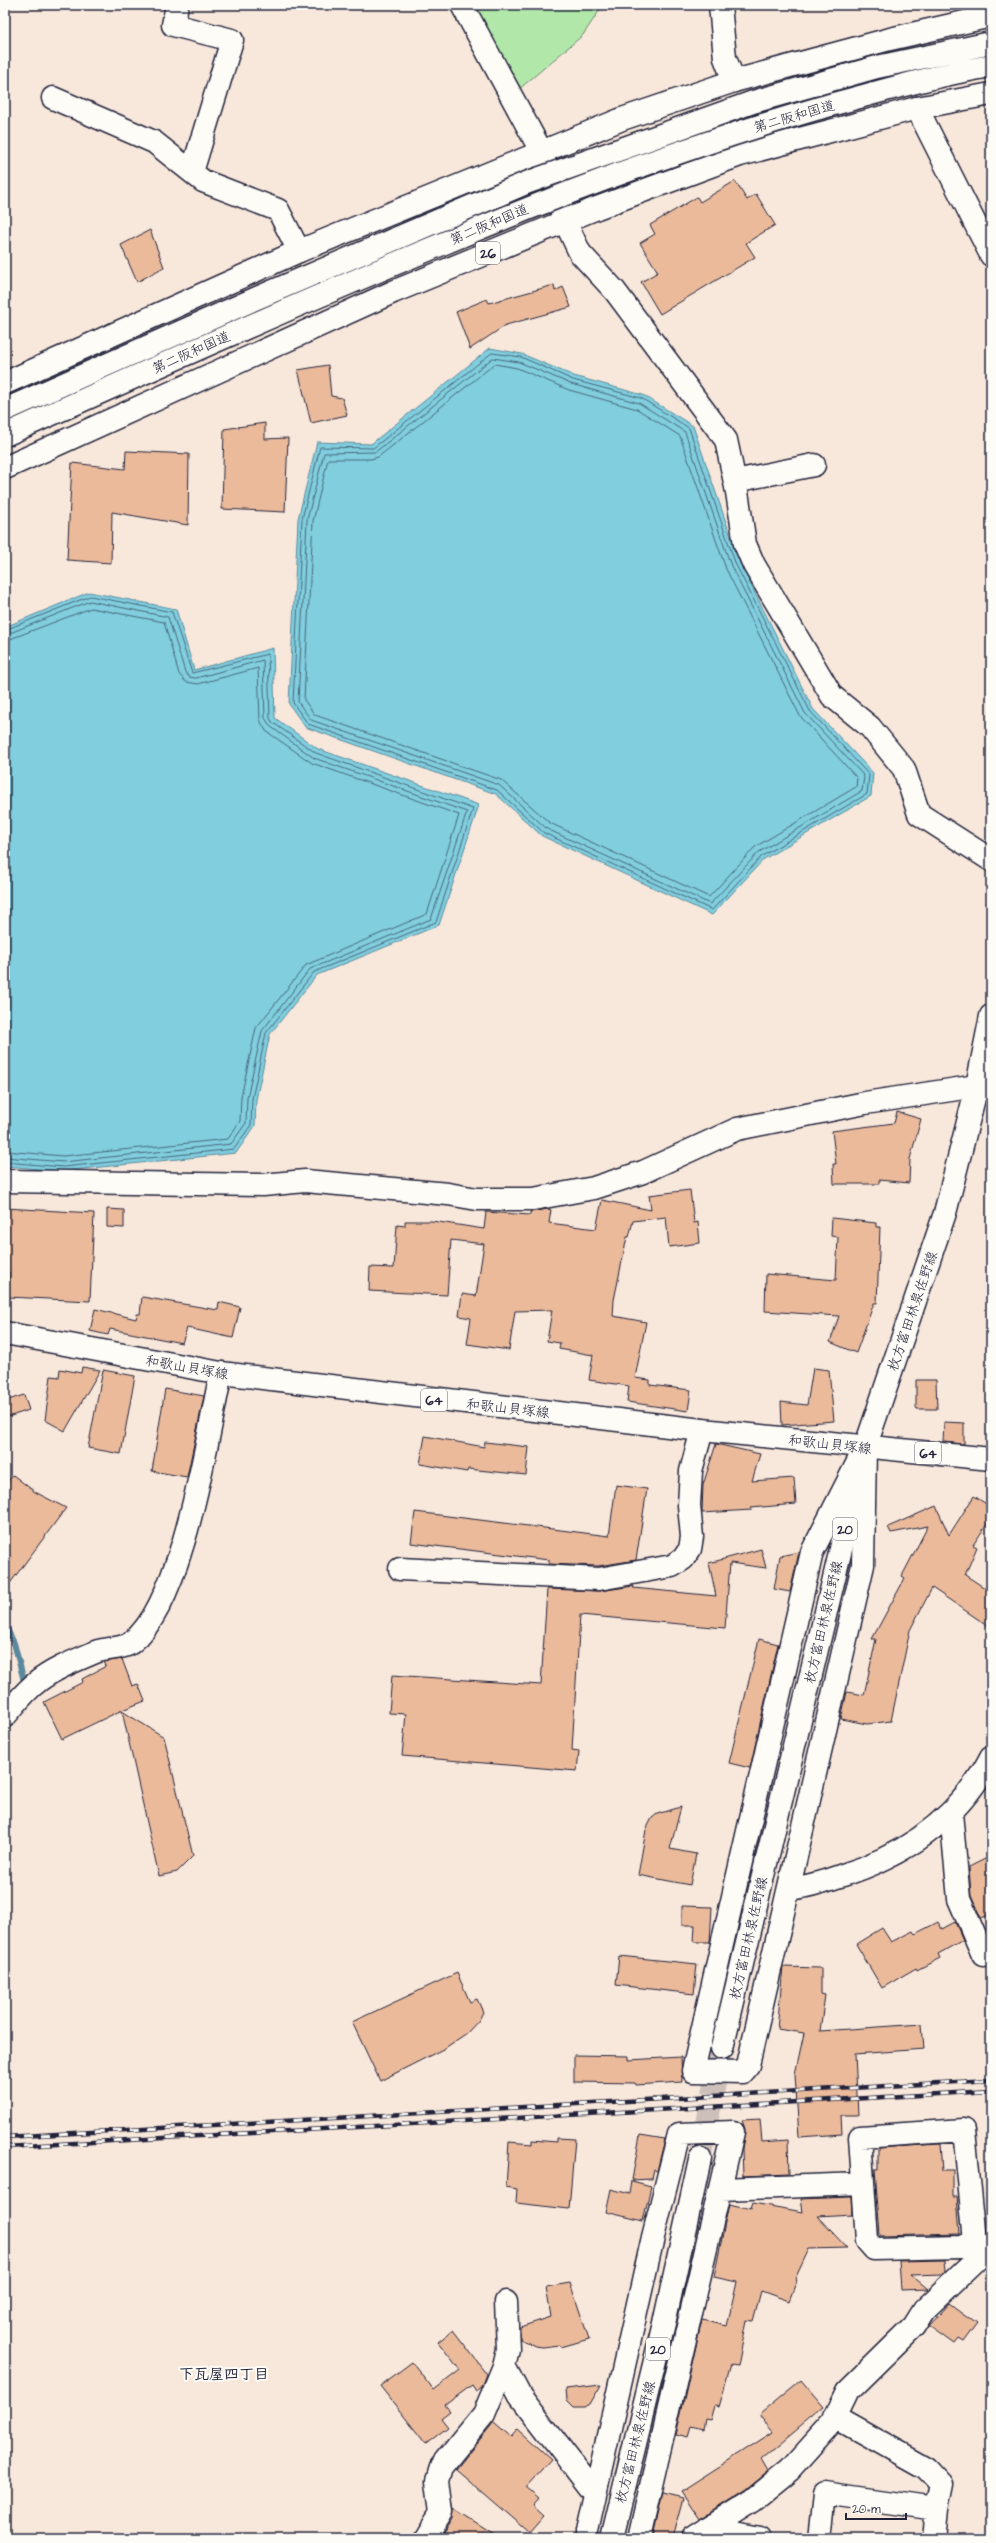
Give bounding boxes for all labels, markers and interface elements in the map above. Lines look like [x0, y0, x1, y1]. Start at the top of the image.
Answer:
street label: 第二阪和国道 [751, 96, 837, 138]
street label: 第二阪和国道 [447, 199, 532, 251]
road number: 26 [476, 242, 500, 264]
street label: 第二阪和国道 [149, 327, 234, 379]
street label: 枚方富田林泉佐野線 [883, 1249, 943, 1374]
street label: 和歌山貝塚線 [144, 1351, 230, 1385]
road number: 64 [421, 1389, 447, 1411]
street label: 和歌山貝塚線 [465, 1395, 551, 1423]
street label: 和歌山貝塚線 [787, 1431, 873, 1459]
road number: 64 [915, 1442, 941, 1464]
road number: 20 [833, 1518, 857, 1540]
street label: 枚方富田林泉佐野線 [800, 1559, 848, 1686]
street label: 枚方富田林泉佐野線 [725, 1875, 773, 2002]
road number: 20 [646, 2338, 670, 2360]
district label: 下瓦屋四丁目 [179, 2364, 269, 2385]
street label: 枚方富田林泉佐野線 [611, 2379, 661, 2506]
scale bar [846, 2495, 906, 2521]
text: 20 m [852, 2501, 881, 2518]

